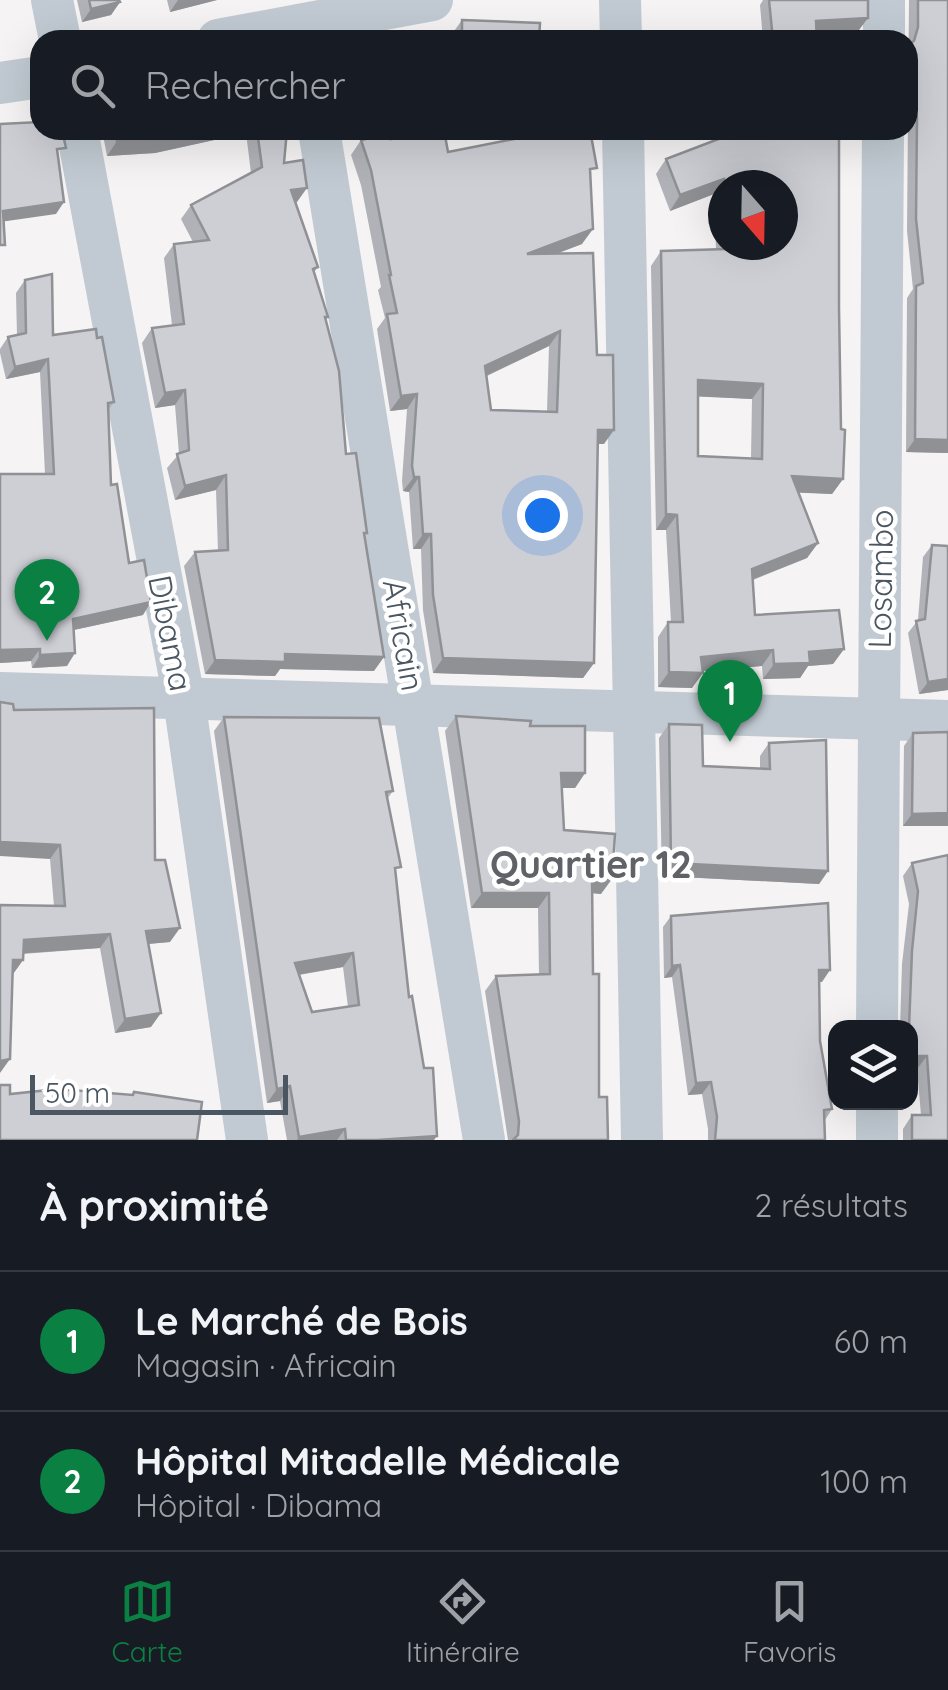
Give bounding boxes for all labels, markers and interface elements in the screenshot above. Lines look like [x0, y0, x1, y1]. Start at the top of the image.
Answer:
search box [30, 30, 918, 140]
icon: search [65, 58, 120, 113]
text: Rechercher [145, 61, 346, 109]
north arrow [708, 170, 798, 260]
your location [517, 490, 568, 541]
street label: Losambo [859, 509, 901, 649]
pin: 2 [15, 558, 80, 641]
street label: Dibama [140, 572, 202, 694]
street label: Africain [375, 576, 433, 694]
pin: 1 [698, 660, 762, 742]
district label: Quartier 12 [490, 840, 692, 888]
map controls [828, 1020, 918, 1110]
button: layers [828, 1020, 918, 1110]
scale bar [30, 1070, 288, 1114]
text: 50 m [45, 1075, 110, 1110]
text: À proximité [40, 1179, 269, 1232]
text: 2 résultats [755, 1185, 908, 1225]
text: Le Marché de Bois [135, 1297, 468, 1345]
text: 1 [66, 1321, 79, 1361]
text: 60 m [834, 1321, 908, 1361]
text: Magasin · Africain [135, 1345, 397, 1385]
text: Hôpital Mitadelle Médicale [135, 1437, 620, 1485]
text: 2 [63, 1461, 82, 1501]
text: 100 m [820, 1461, 908, 1501]
text: Hôpital · Dibama [135, 1485, 382, 1525]
tab: Carte [112, 1574, 183, 1669]
tab: Itinéraire [406, 1574, 520, 1669]
tab: Favoris [743, 1574, 836, 1669]

